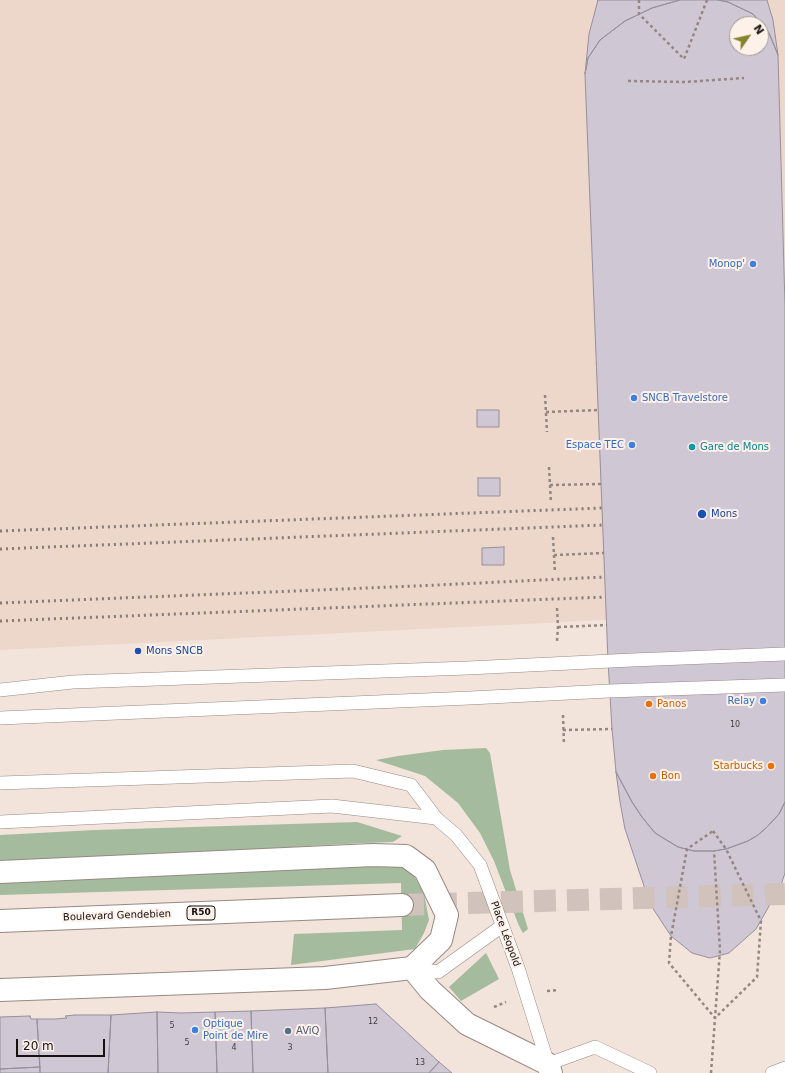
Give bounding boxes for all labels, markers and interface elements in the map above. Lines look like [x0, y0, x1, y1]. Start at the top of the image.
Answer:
north arrow [729, 16, 769, 56]
text: N [751, 22, 767, 37]
place label: Monop' [709, 258, 745, 270]
marker: Monop' [748, 259, 758, 269]
place label: SNCB Travelstore [642, 392, 728, 404]
marker: SNCB Travelstore [629, 393, 639, 403]
place label: Espace TEC [566, 439, 624, 451]
marker: Espace TEC [627, 440, 637, 450]
place label: Gare de Mons [700, 441, 769, 453]
marker: Gare de Mons [687, 442, 697, 452]
marker: Mons [696, 508, 708, 520]
place label: Mons [711, 508, 737, 520]
place label: Mons SNCB [146, 645, 203, 657]
marker: Mons SNCB [133, 646, 143, 656]
place label: Relay [728, 695, 755, 707]
marker: Relay [758, 696, 768, 706]
place label: Panos [657, 698, 686, 710]
marker: Panos [644, 699, 654, 709]
house number: 10 [730, 720, 740, 730]
place label: Starbucks [713, 760, 763, 772]
marker: Starbucks [766, 761, 776, 771]
place label: Bon [661, 770, 680, 782]
marker: Bon [648, 771, 658, 781]
street label: Place Léopold [488, 900, 522, 968]
road number: R50 [187, 906, 215, 920]
street label: Boulevard Gendebien [63, 908, 171, 924]
house number: 12 [368, 1017, 378, 1027]
place label: Optique Point de Mire [203, 1018, 268, 1042]
house number: 5 [169, 1021, 175, 1031]
marker: Optique Point de Mire [190, 1025, 200, 1035]
place label: AViQ [296, 1025, 319, 1037]
marker: AViQ [283, 1026, 293, 1036]
scale bar [18, 1031, 107, 1057]
house number: 5 [184, 1038, 190, 1048]
text: 20 m [23, 1039, 54, 1053]
house number: 4 [231, 1043, 237, 1053]
house number: 3 [287, 1043, 293, 1053]
house number: 13 [415, 1058, 425, 1068]

